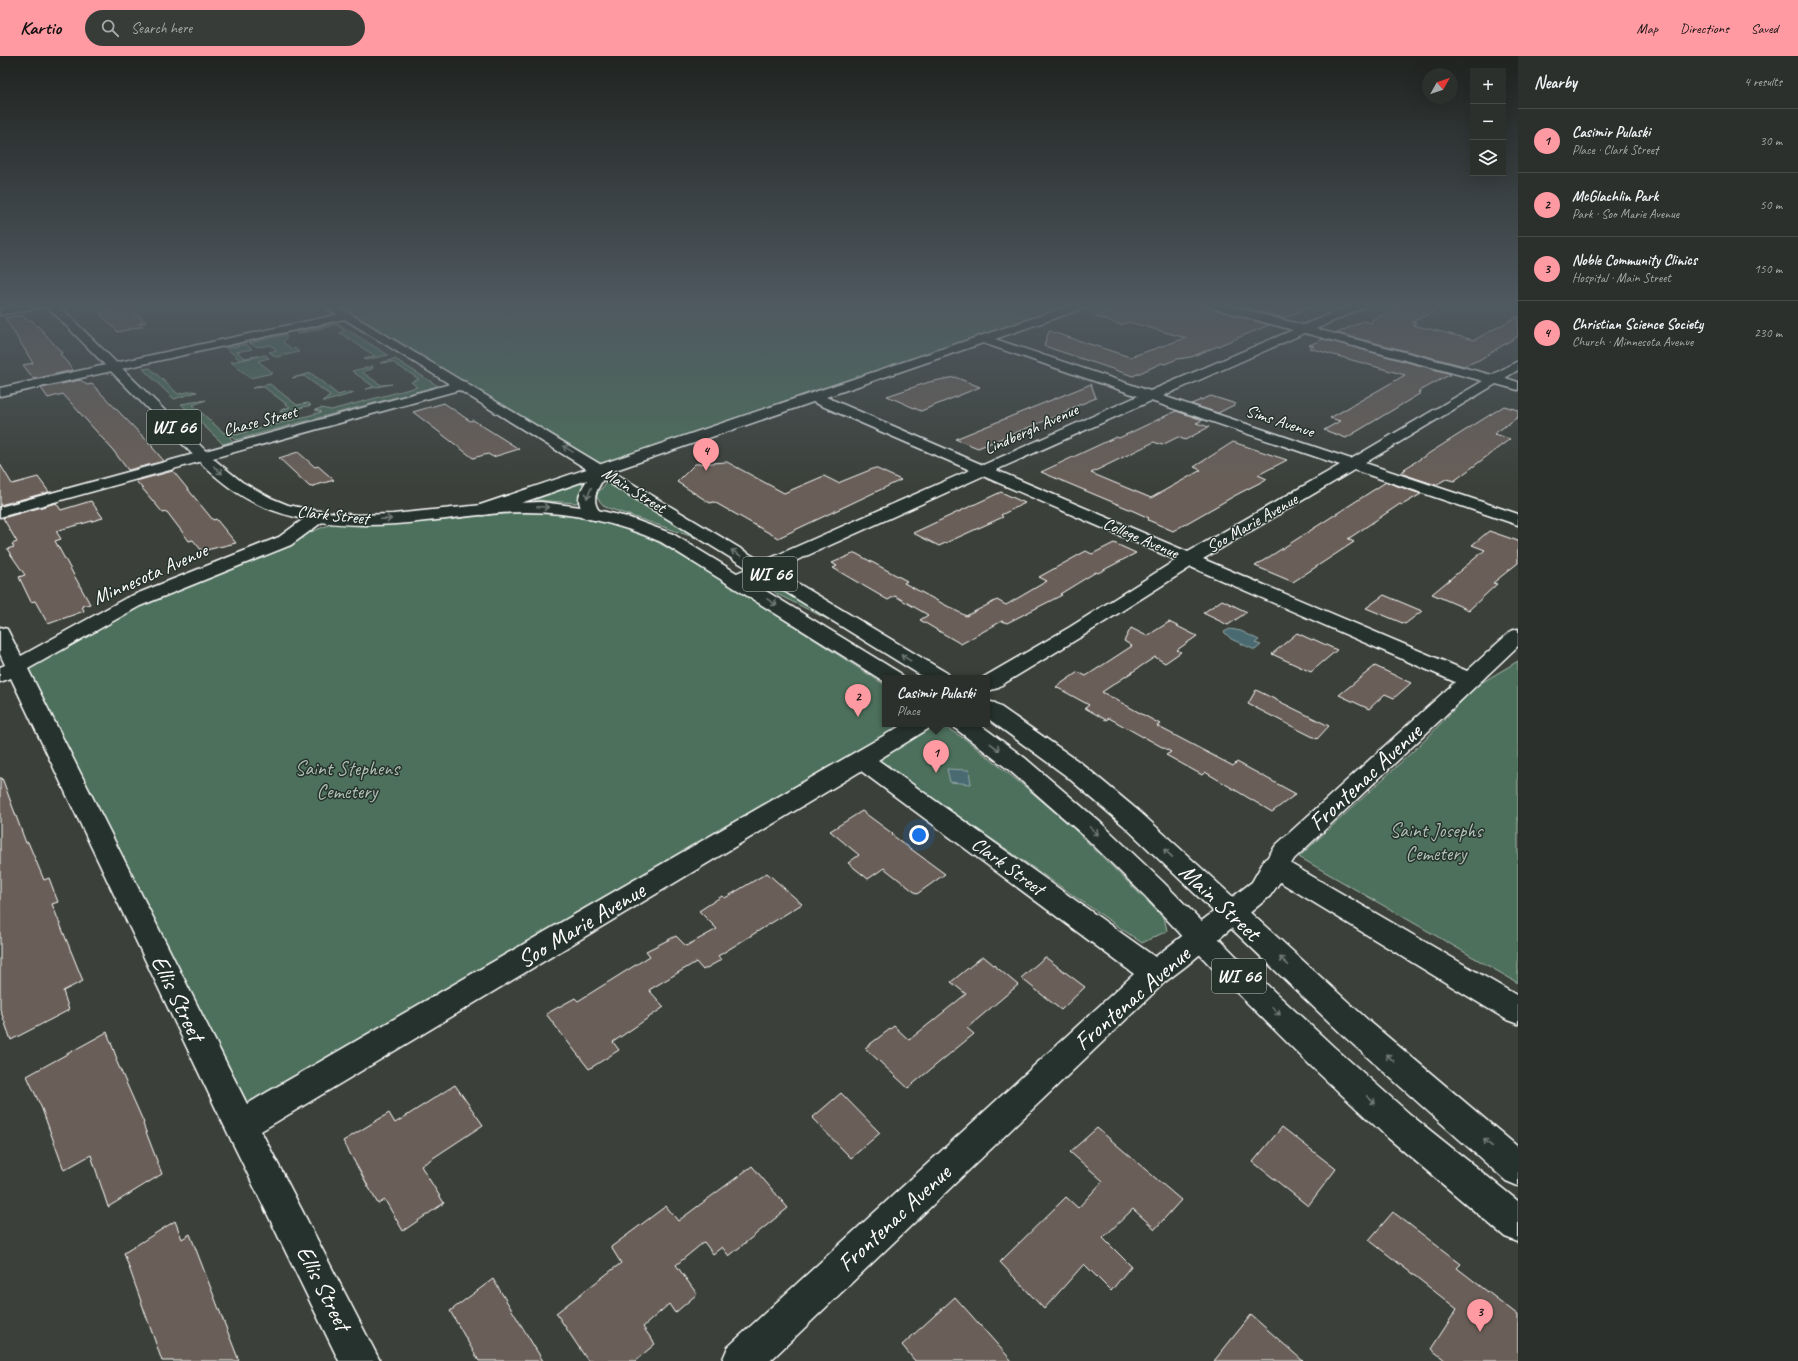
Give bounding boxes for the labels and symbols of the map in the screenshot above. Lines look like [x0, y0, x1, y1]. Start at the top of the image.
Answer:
north arrow [1422, 68, 1458, 104]
street label: Lindbergh Avenue [981, 398, 1083, 459]
street label: Chase Street [221, 400, 301, 441]
street label: Sims Avenue [1243, 400, 1318, 442]
road number: WI 66 [147, 410, 201, 444]
pin: 4 [693, 438, 719, 471]
one-way arrow [562, 445, 573, 454]
street label: Main Street [598, 462, 672, 519]
one-way arrow [213, 465, 223, 474]
one-way arrow [585, 486, 592, 498]
street label: Soo Marie Avenue [1203, 488, 1303, 557]
street label: Clark Street [296, 501, 372, 529]
one-way arrow [536, 504, 549, 511]
street label: College Avenue [1100, 513, 1183, 564]
one-way arrow [379, 515, 392, 523]
street label: Minnesota Avenue [89, 537, 213, 610]
one-way arrow [731, 549, 742, 557]
road number: WI 66 [743, 557, 797, 591]
one-way arrow [766, 598, 778, 606]
one-way arrow [900, 653, 912, 661]
pin: 2 [845, 684, 871, 717]
street label: Frontenac Avenue [1302, 715, 1430, 837]
pin: 1 [923, 740, 949, 773]
one-way arrow [990, 743, 1001, 751]
park label: Saint Stephens Cemetery [295, 756, 401, 804]
park label: Saint Josephs Cemetery [1390, 818, 1484, 866]
your location [909, 825, 929, 845]
one-way arrow [1089, 826, 1099, 836]
street label: Clark Street [967, 831, 1052, 903]
one-way arrow [1163, 849, 1174, 858]
street label: Main Street [1173, 857, 1269, 949]
street label: Soo Marie Avenue [512, 874, 652, 975]
street label: Frontenac Avenue [1068, 938, 1198, 1057]
street label: Ellis Street [144, 950, 213, 1048]
one-way arrow [1279, 956, 1289, 966]
road number: WI 66 [1212, 959, 1266, 993]
one-way arrow [1271, 1007, 1281, 1016]
one-way arrow [1385, 1054, 1395, 1063]
one-way arrow [1366, 1096, 1376, 1105]
one-way arrow [1483, 1139, 1494, 1148]
street label: Frontenac Avenue [831, 1156, 959, 1278]
street label: Ellis Street [290, 1240, 360, 1338]
pin: 3 [1467, 1299, 1493, 1332]

